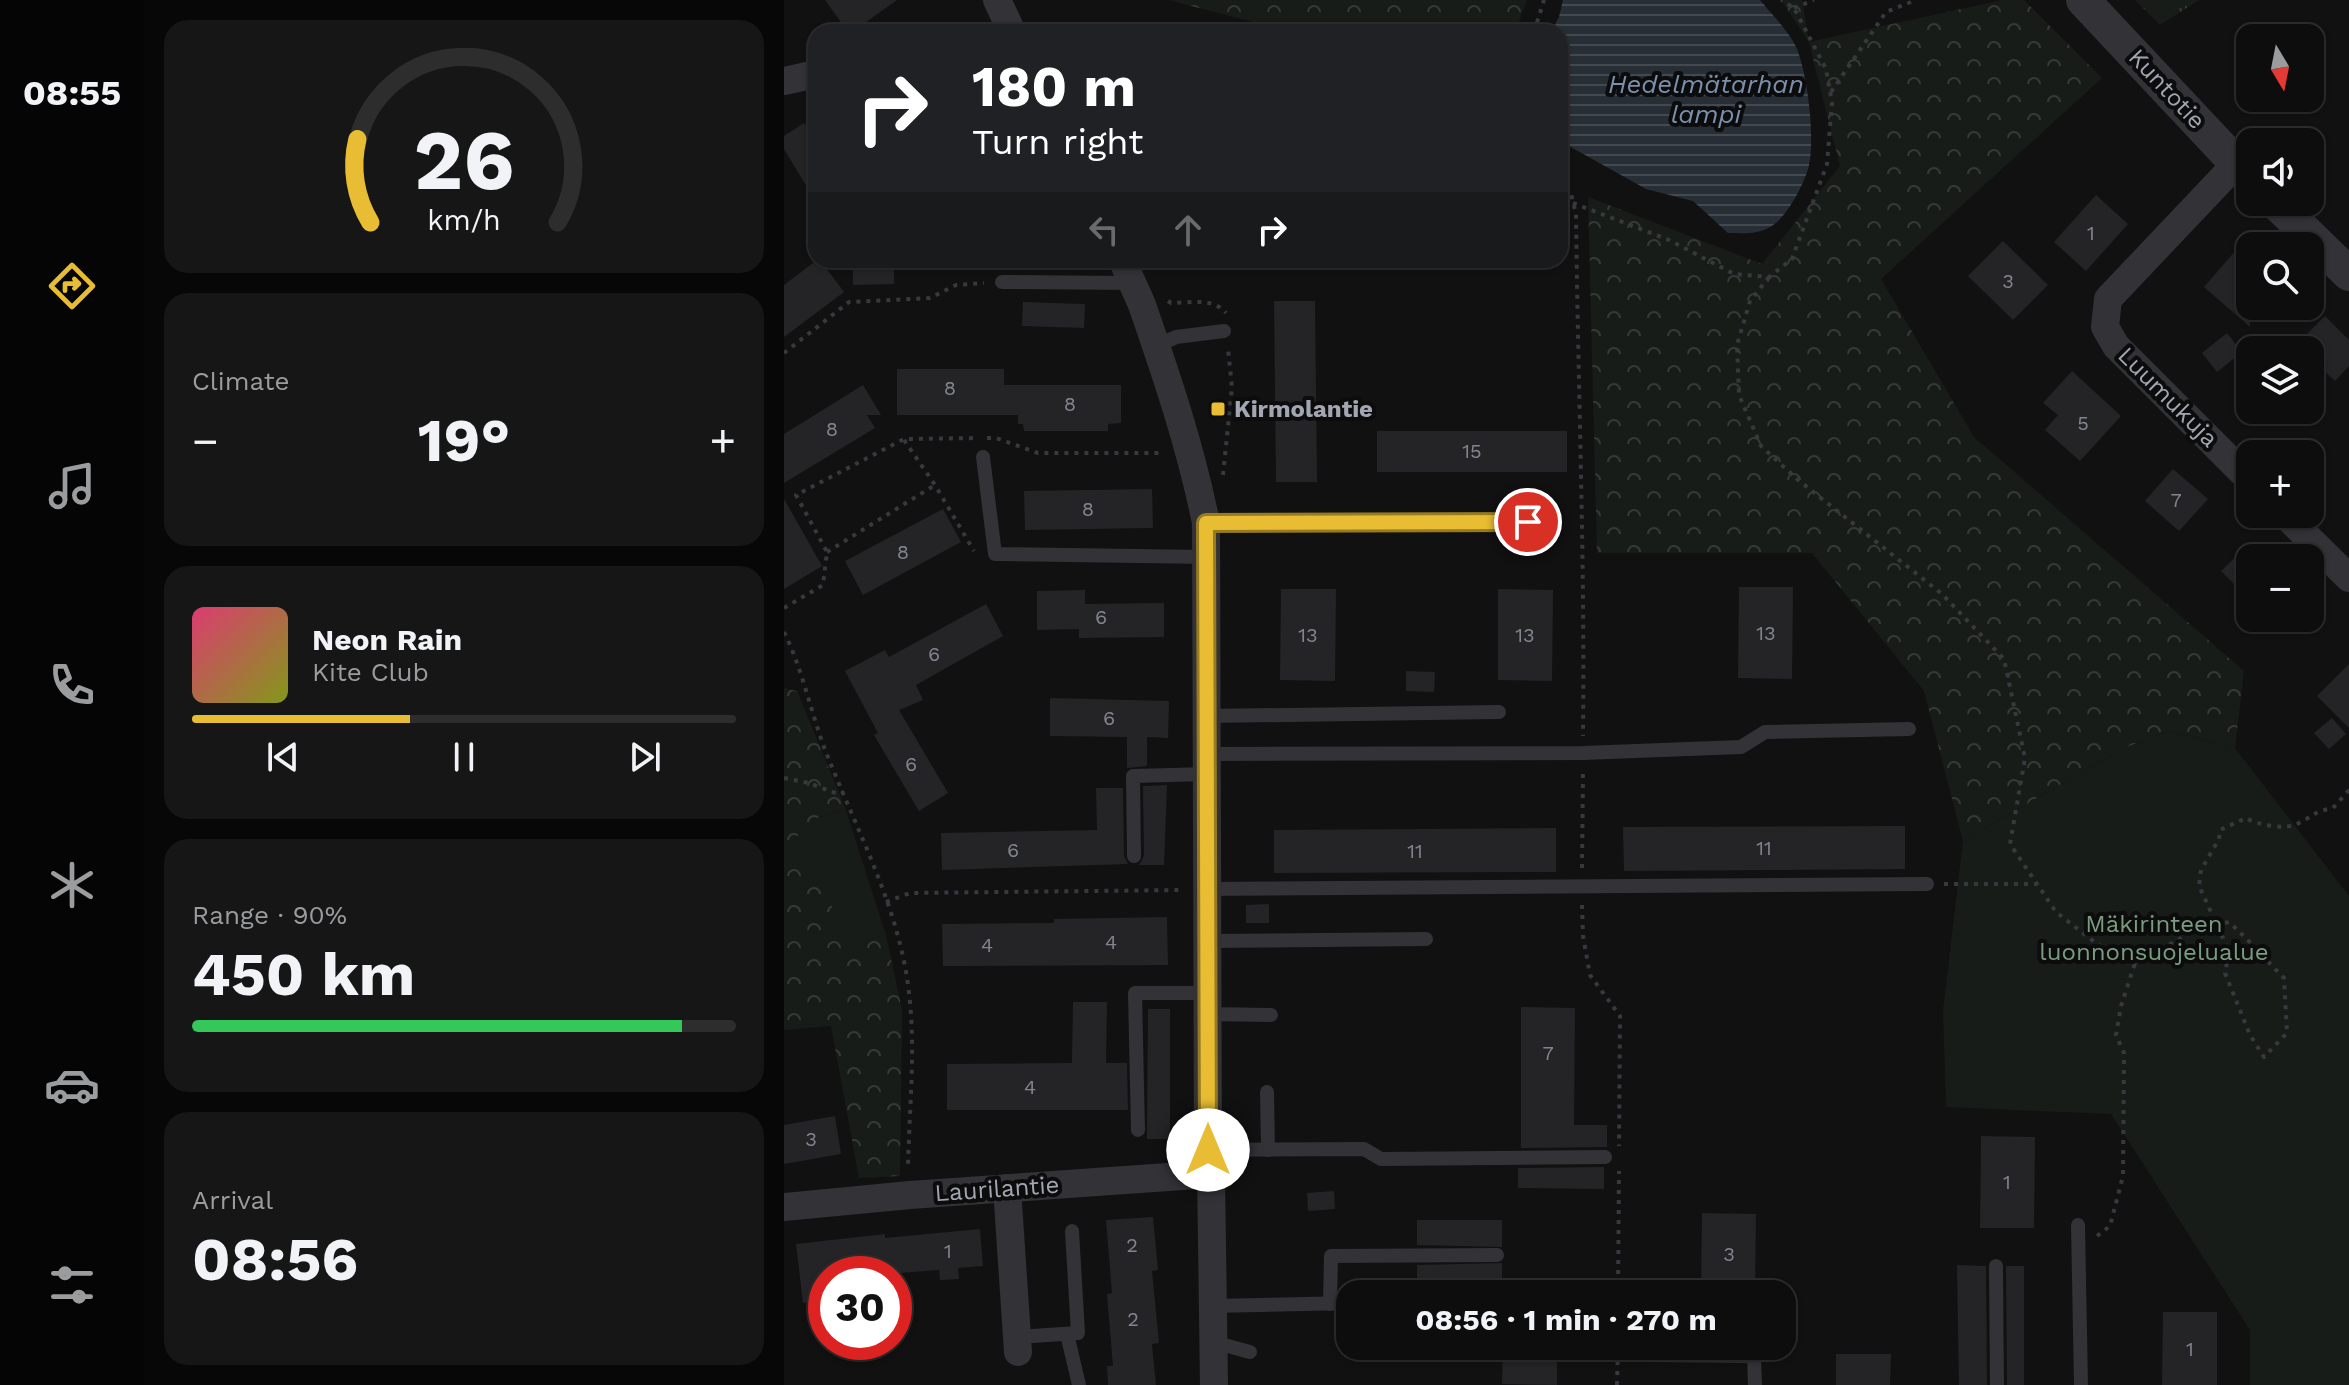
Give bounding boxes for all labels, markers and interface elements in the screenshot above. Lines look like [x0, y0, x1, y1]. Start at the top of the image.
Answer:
north arrow [2236, 24, 2324, 112]
map controls [2236, 24, 2324, 632]
street label: Kuntotie [2123, 43, 2211, 135]
text: 180 m [972, 54, 1136, 120]
icon: right [840, 56, 944, 160]
water label: Hedelmätarhan lampi [1608, 69, 1804, 129]
text: 08:55 [23, 72, 121, 114]
text: 26 [414, 111, 514, 208]
text: Turn right [972, 121, 1143, 163]
button: sound [2236, 128, 2324, 216]
text: km/h [427, 203, 501, 237]
icon: left [1082, 208, 1126, 252]
icon: ahead [1166, 208, 1210, 252]
icon: right [1250, 208, 1294, 252]
house number: 1 [2087, 221, 2095, 245]
button: search [2236, 232, 2324, 320]
icon: directions [44, 258, 100, 314]
house number: 3 [2002, 269, 2014, 293]
button: layers [2236, 336, 2324, 424]
street label: Luumukuja [2112, 341, 2224, 453]
text: Climate [192, 366, 290, 396]
house number: 8 [944, 376, 956, 400]
house number: 8 [1064, 392, 1076, 416]
place label: Kirmolantie [1234, 395, 1373, 423]
marker: Kirmolantie [1209, 400, 1227, 418]
text: 19° [418, 405, 510, 476]
house number: 5 [2077, 411, 2089, 435]
text: − [192, 415, 219, 467]
text: + [709, 415, 736, 467]
house number: 8 [826, 417, 838, 441]
house number: 15 [1462, 439, 1482, 463]
button: + [2236, 440, 2324, 528]
icon: music [44, 458, 100, 514]
pin [1494, 488, 1562, 556]
house number: 7 [2170, 488, 2182, 512]
house number: 8 [1082, 497, 1094, 521]
icon: arrive [1506, 500, 1550, 544]
house number: 8 [897, 540, 909, 564]
button: − [2236, 544, 2324, 632]
house number: 6 [1095, 605, 1107, 629]
house number: 13 [1756, 621, 1776, 645]
text: Neon Rain [312, 622, 462, 657]
house number: 13 [1298, 623, 1318, 647]
house number: 13 [1515, 623, 1535, 647]
house number: 6 [928, 642, 940, 666]
icon: phone [44, 657, 100, 713]
text: Kite Club [312, 657, 429, 687]
house number: 6 [1103, 706, 1115, 730]
icon: previous [261, 735, 305, 779]
icon: pause [442, 735, 486, 779]
icon: next [623, 735, 667, 779]
house number: 6 [905, 752, 917, 776]
house number: 11 [1756, 836, 1772, 860]
house number: 6 [1007, 838, 1019, 862]
house number: 11 [1407, 839, 1423, 863]
icon: climate [44, 857, 100, 913]
text: Range · 90% [192, 900, 347, 930]
park label: Mäkirinteen luonnonsuojelualue [2039, 910, 2269, 966]
house number: 4 [1105, 930, 1117, 954]
house number: 4 [981, 933, 993, 957]
text: 450 km [192, 939, 415, 1010]
house number: 7 [1542, 1041, 1554, 1065]
icon: car [44, 1057, 100, 1113]
house number: 4 [1024, 1075, 1036, 1099]
position arrow [1166, 1108, 1250, 1192]
house number: 3 [805, 1127, 817, 1151]
house number: 1 [2003, 1170, 2011, 1194]
street label: Laurilantie [934, 1171, 1060, 1207]
text: Arrival [192, 1185, 273, 1215]
text: 08:56 [192, 1224, 358, 1295]
house number: 2 [1126, 1233, 1138, 1257]
house number: 1 [944, 1239, 952, 1263]
house number: 3 [1723, 1242, 1735, 1266]
speed limit sign: 30 [808, 1256, 912, 1360]
icon: filters [44, 1257, 100, 1313]
text: 08:56 · 1 min · 270 m [1415, 1302, 1717, 1337]
house number: 2 [1127, 1307, 1139, 1331]
house number: 1 [2186, 1337, 2194, 1361]

